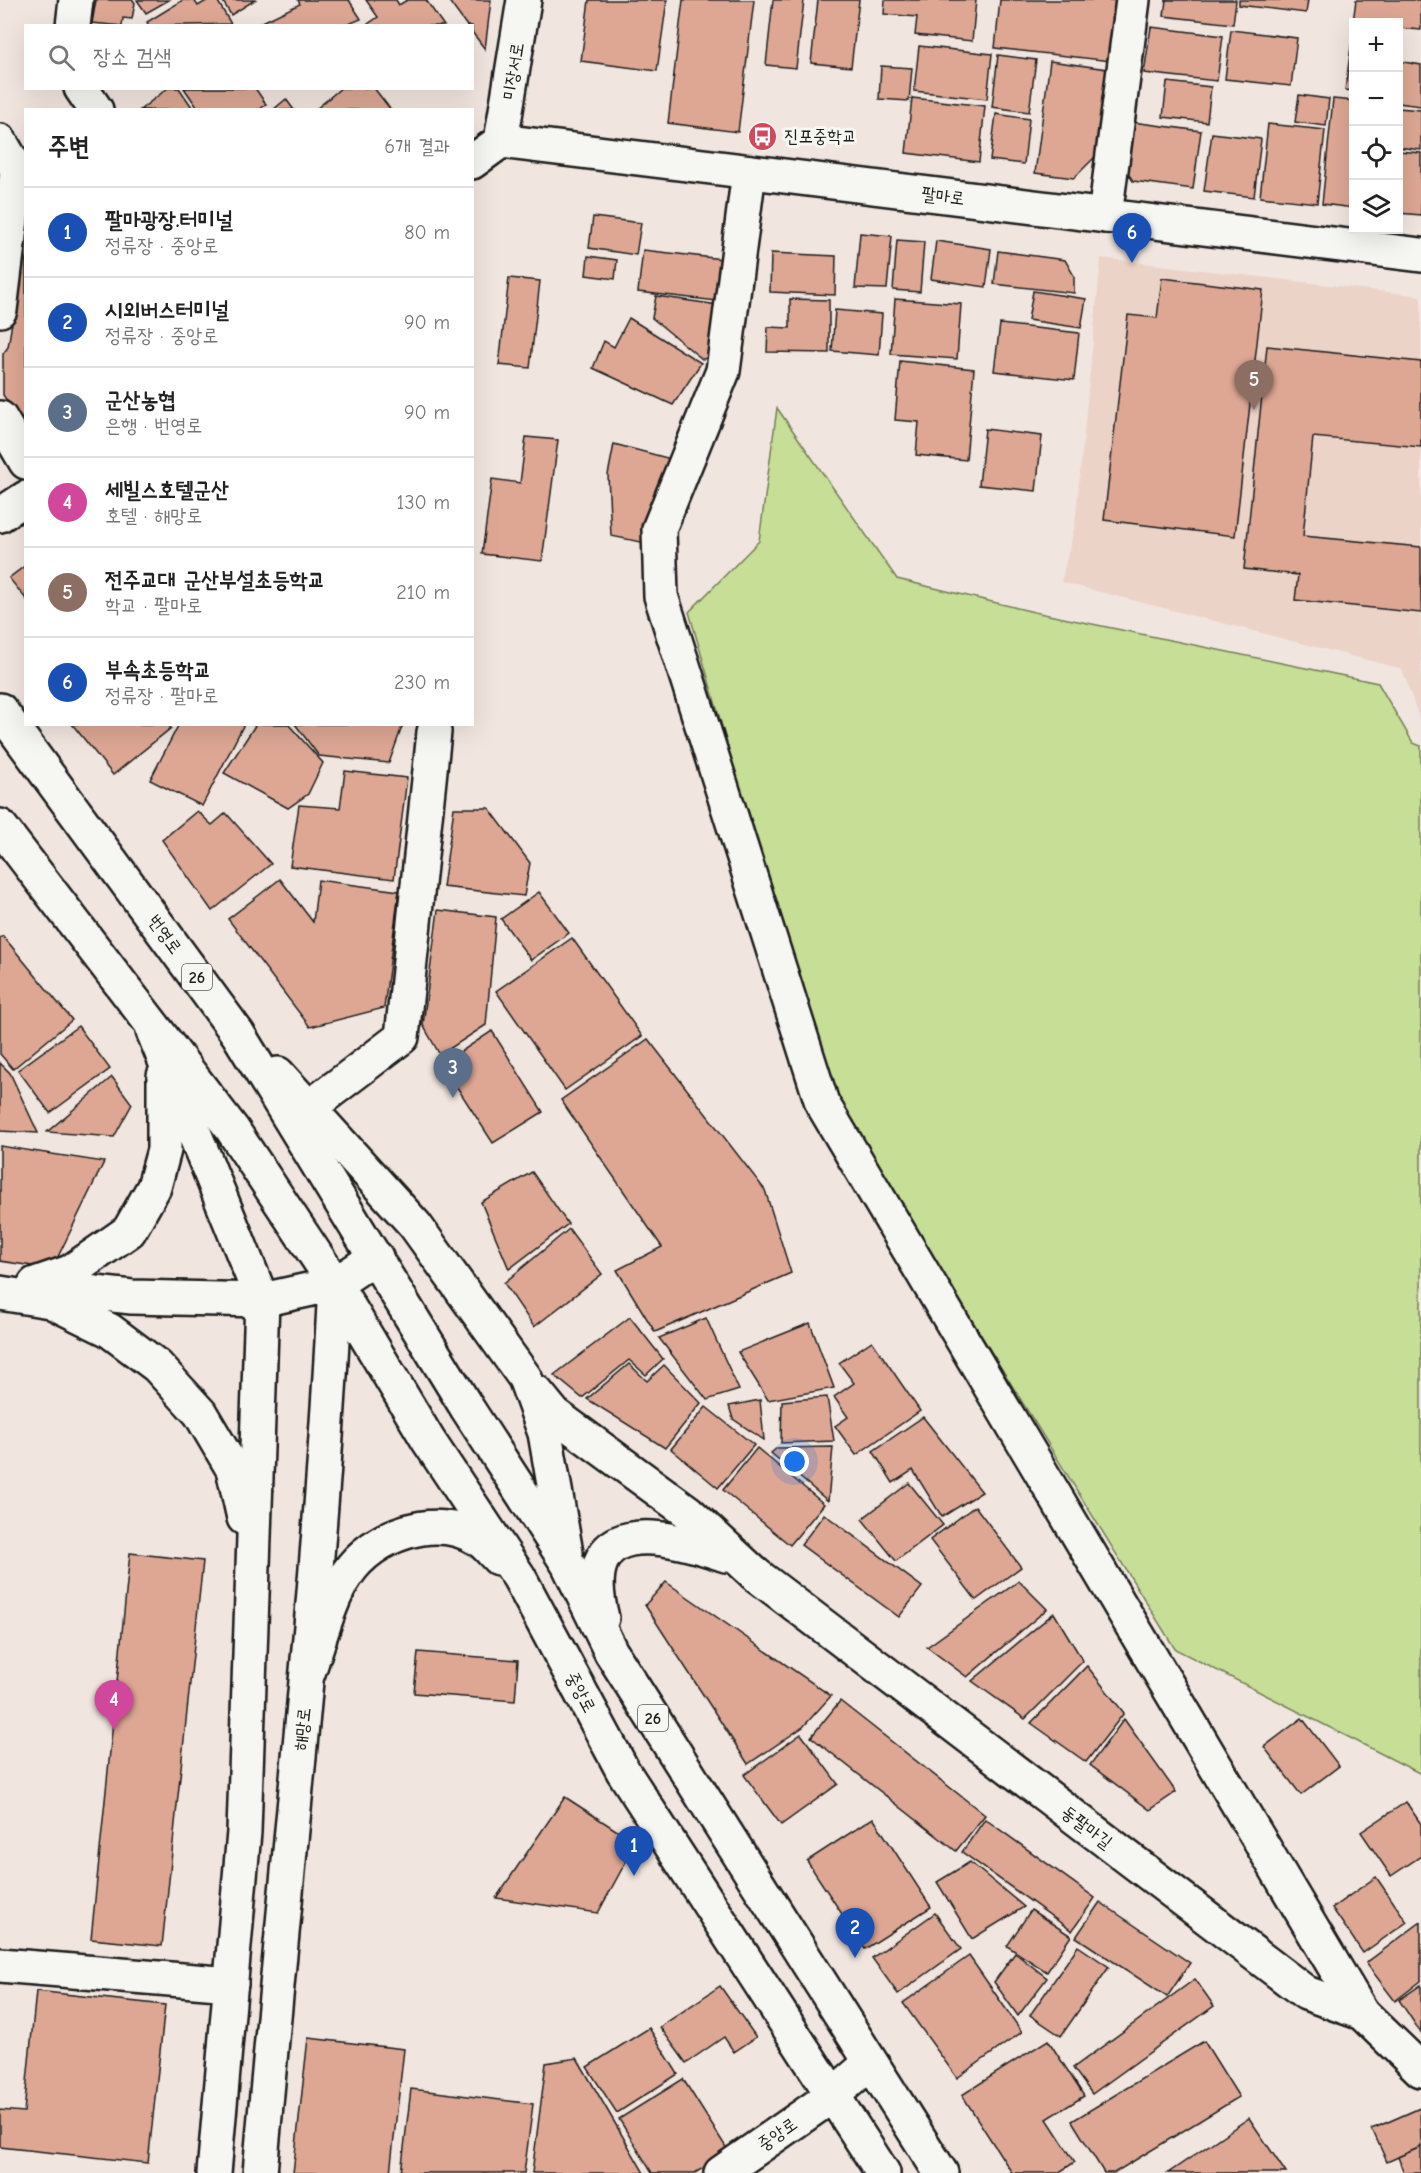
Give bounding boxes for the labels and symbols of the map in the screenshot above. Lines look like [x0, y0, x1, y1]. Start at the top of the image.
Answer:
street label: 미장서로 [499, 41, 528, 101]
bus stop icon: 진포중학교 [747, 120, 779, 152]
place label: 진포중학교 [784, 126, 856, 147]
street label: 팔마로 [920, 183, 966, 210]
pin: 6 [1112, 214, 1152, 263]
pin: 5 [1234, 360, 1274, 410]
street label: 번영로 [143, 911, 186, 958]
road number: 26 [182, 964, 212, 990]
pin: 3 [434, 1048, 472, 1098]
your location [780, 1447, 809, 1476]
street label: 중앙로 [561, 1668, 600, 1716]
pin: 4 [94, 1680, 134, 1730]
road number: 26 [638, 1705, 668, 1731]
street label: 해망로 [290, 1706, 315, 1752]
street label: 동팔마길 [1057, 1802, 1117, 1854]
pin: 1 [614, 1826, 654, 1876]
pin: 2 [836, 1908, 874, 1958]
street label: 중앙로 [753, 2113, 801, 2155]

